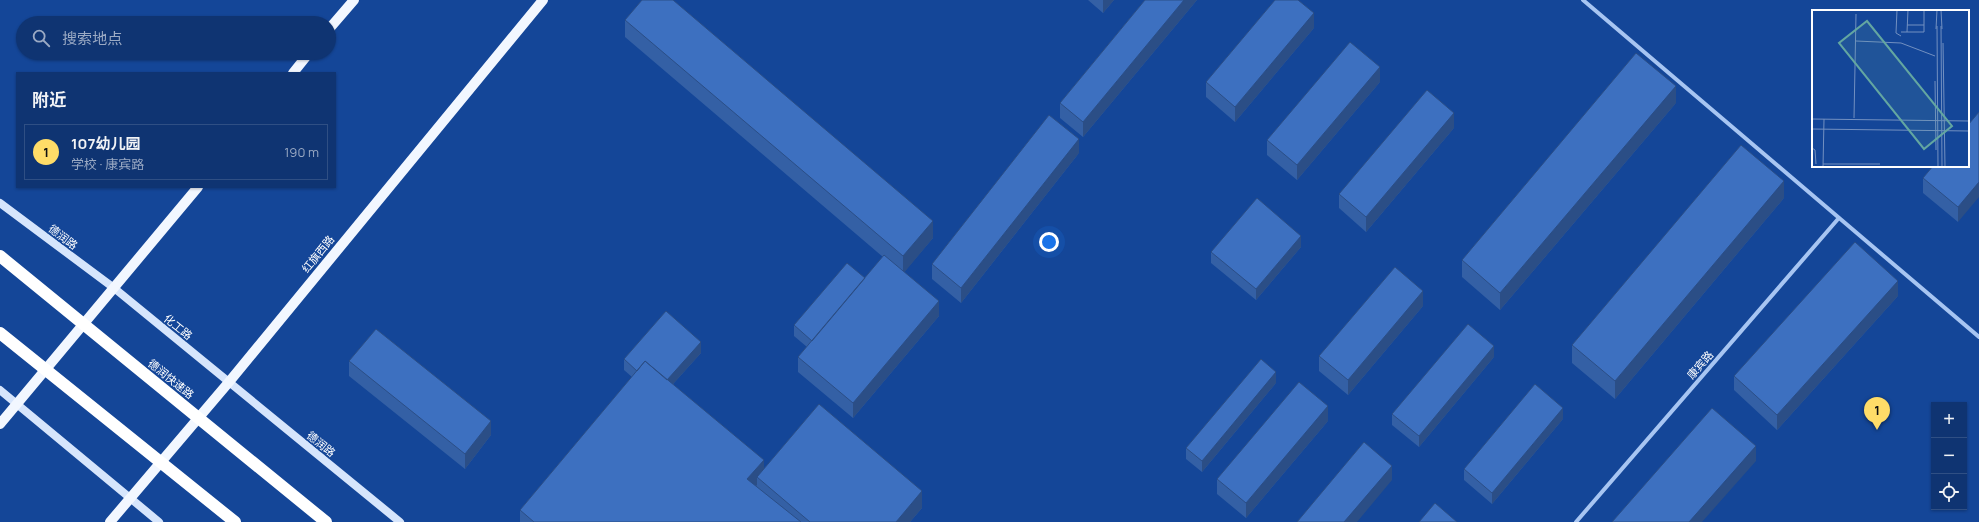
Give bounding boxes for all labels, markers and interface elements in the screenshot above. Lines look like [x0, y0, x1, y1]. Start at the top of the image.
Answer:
inset map [1812, 10, 1969, 167]
search box [16, 16, 336, 60]
icon: search [30, 27, 52, 49]
text: 搜索地点 [62, 28, 122, 49]
text: 附近 [32, 88, 66, 111]
text: 107幼儿园 [71, 133, 140, 154]
text: 1 [43, 143, 49, 161]
text: 190 m [284, 143, 319, 161]
text: 学校 · 康宾路 [71, 155, 144, 173]
street label: 德润路 [46, 221, 81, 253]
street label: 红旗西路 [298, 232, 337, 276]
your location [1039, 232, 1059, 252]
street label: 化工路 [161, 310, 196, 343]
street label: 康宾路 [1683, 347, 1716, 382]
street label: 德润快速路 [145, 355, 197, 402]
pin: 1 [1864, 397, 1890, 430]
map controls [1931, 402, 1967, 510]
button: + [1931, 402, 1967, 438]
street label: 德润路 [304, 427, 339, 460]
button: − [1931, 438, 1967, 474]
button: locate [1931, 474, 1967, 510]

